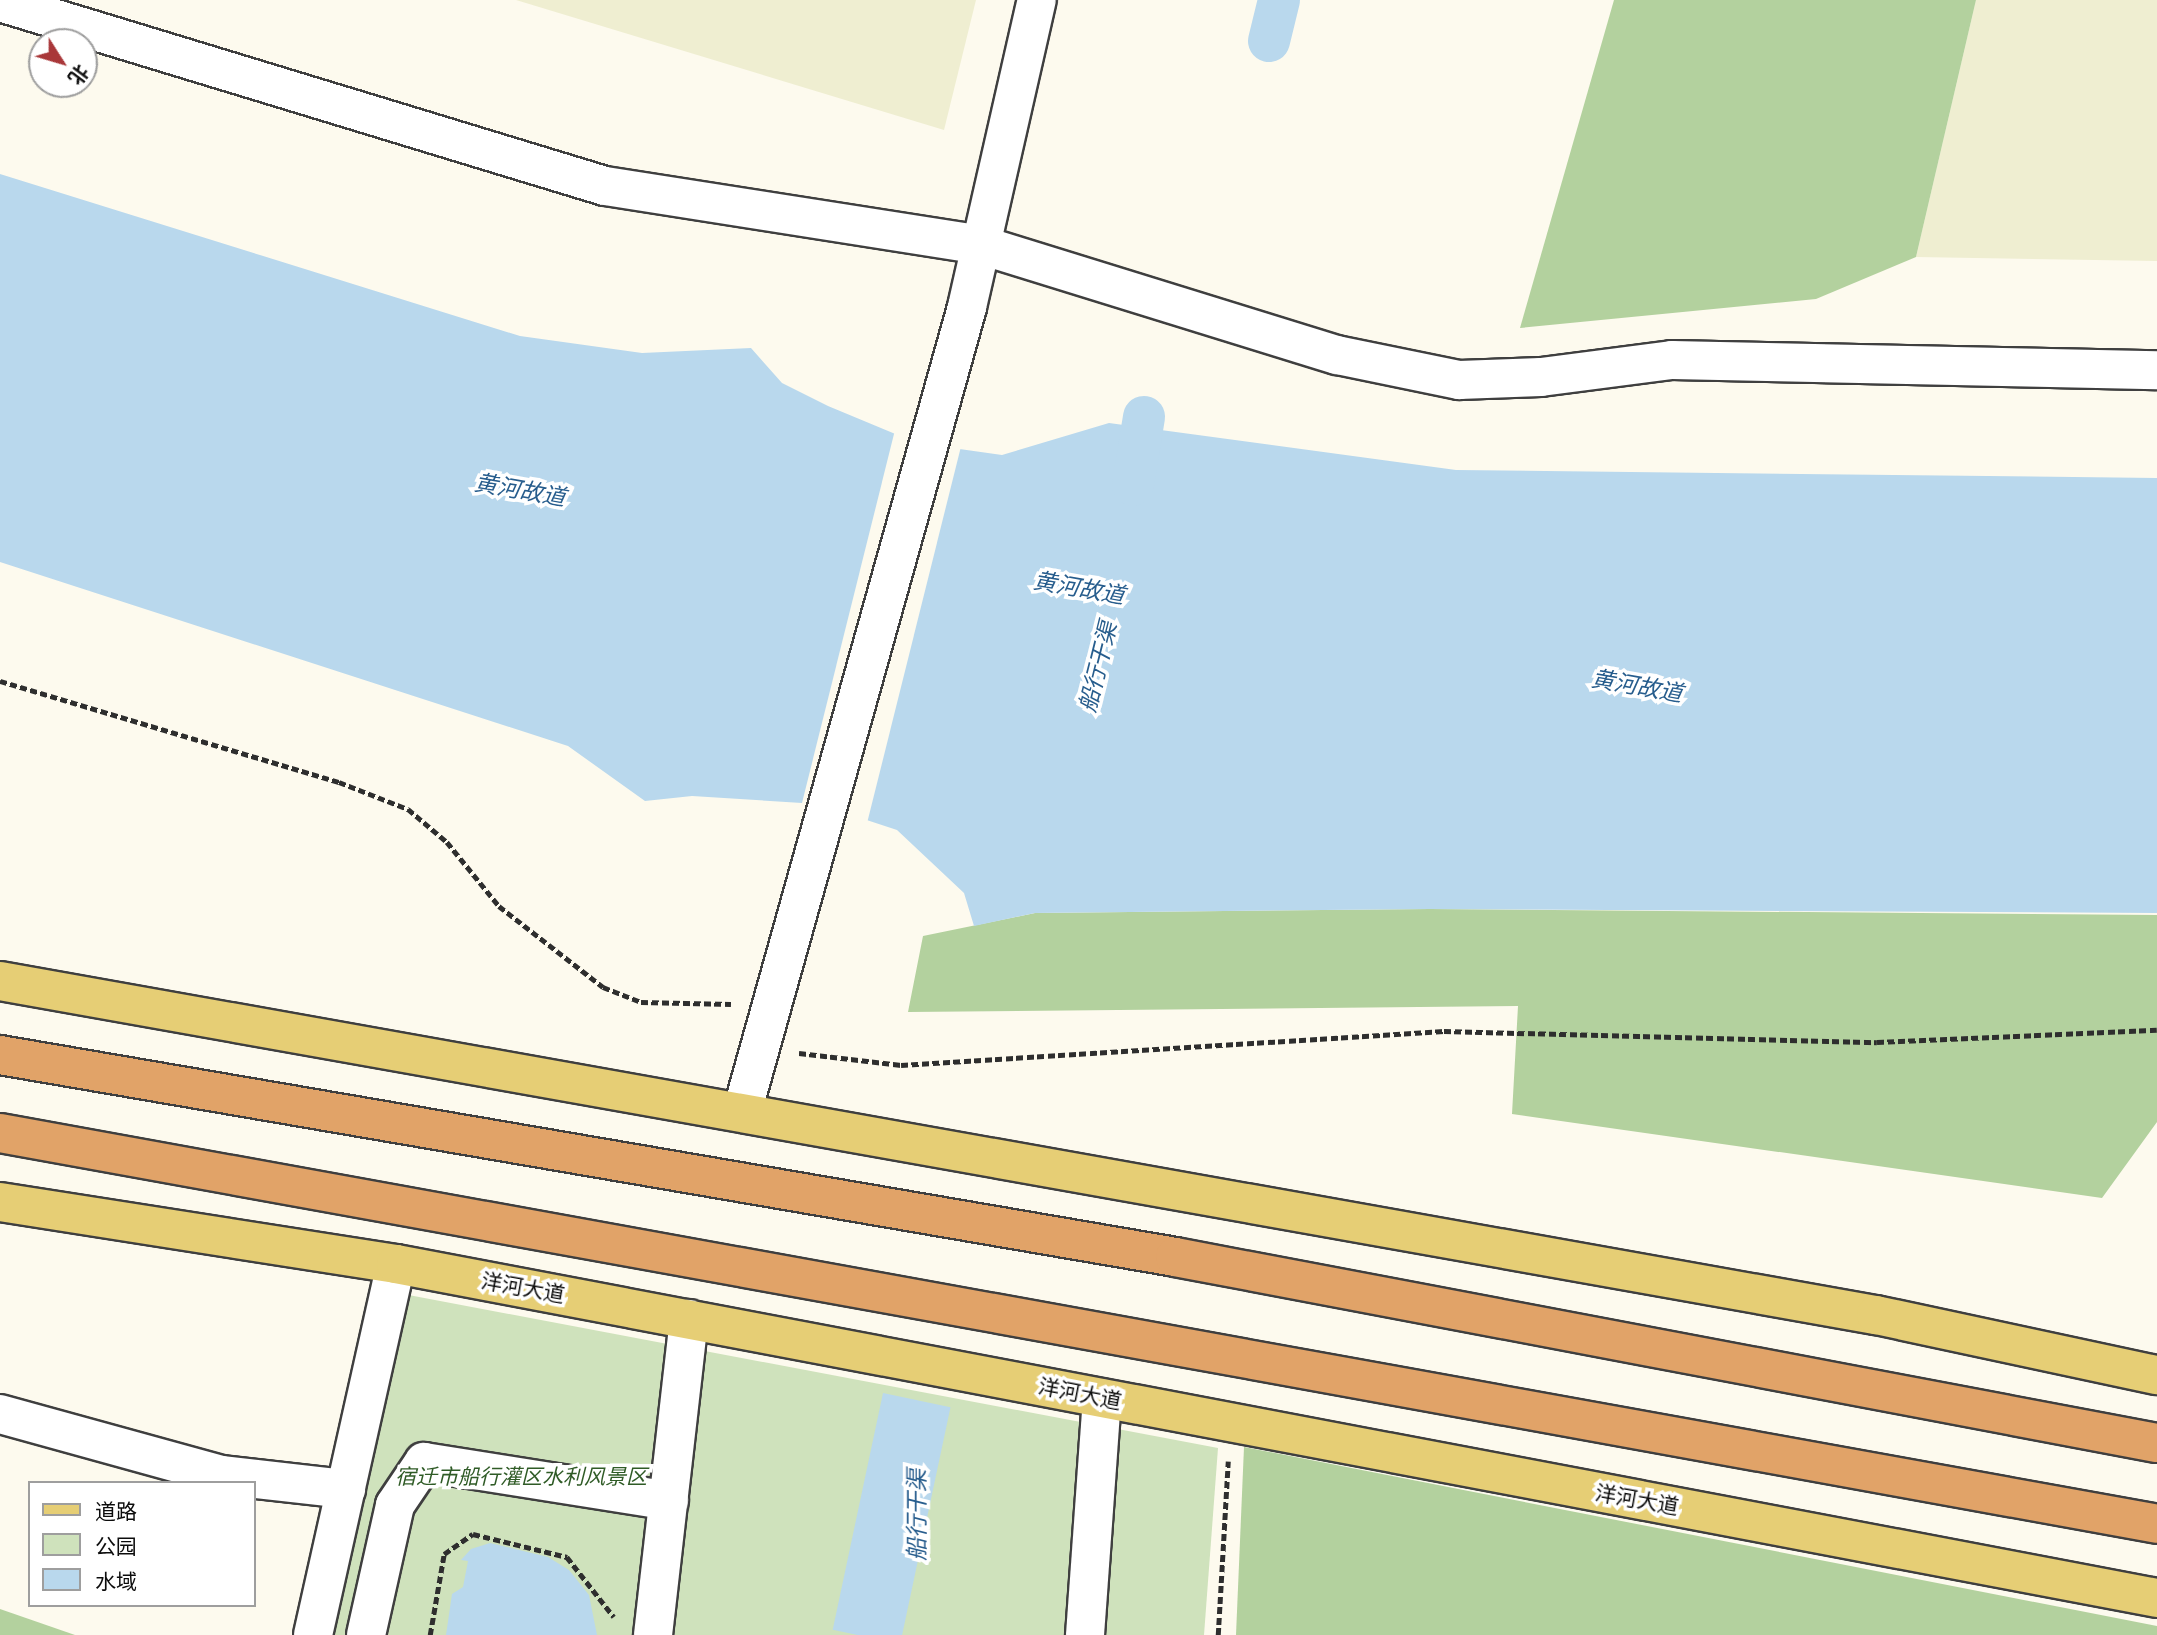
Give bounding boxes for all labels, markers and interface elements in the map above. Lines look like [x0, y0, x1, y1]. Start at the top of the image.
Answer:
north arrow [28, 28, 98, 98]
text: 北 [64, 61, 93, 89]
water label: 黄河故道 [472, 468, 568, 512]
water label: 黄河故道 [1031, 566, 1127, 610]
water label: 船行干渠 [1073, 619, 1123, 715]
water label: 黄河故道 [1589, 664, 1685, 708]
street label: 洋河大道 [479, 1268, 567, 1308]
street label: 洋河大道 [1036, 1374, 1124, 1414]
park label: 宿迁市船行灌区水利风景区 [395, 1464, 647, 1490]
water label: 船行干渠 [903, 1469, 931, 1561]
street label: 洋河大道 [1593, 1480, 1681, 1520]
legend [28, 1481, 256, 1607]
text: 道路 [95, 1500, 137, 1524]
text: 公园 [95, 1535, 137, 1559]
text: 水域 [95, 1570, 137, 1594]

